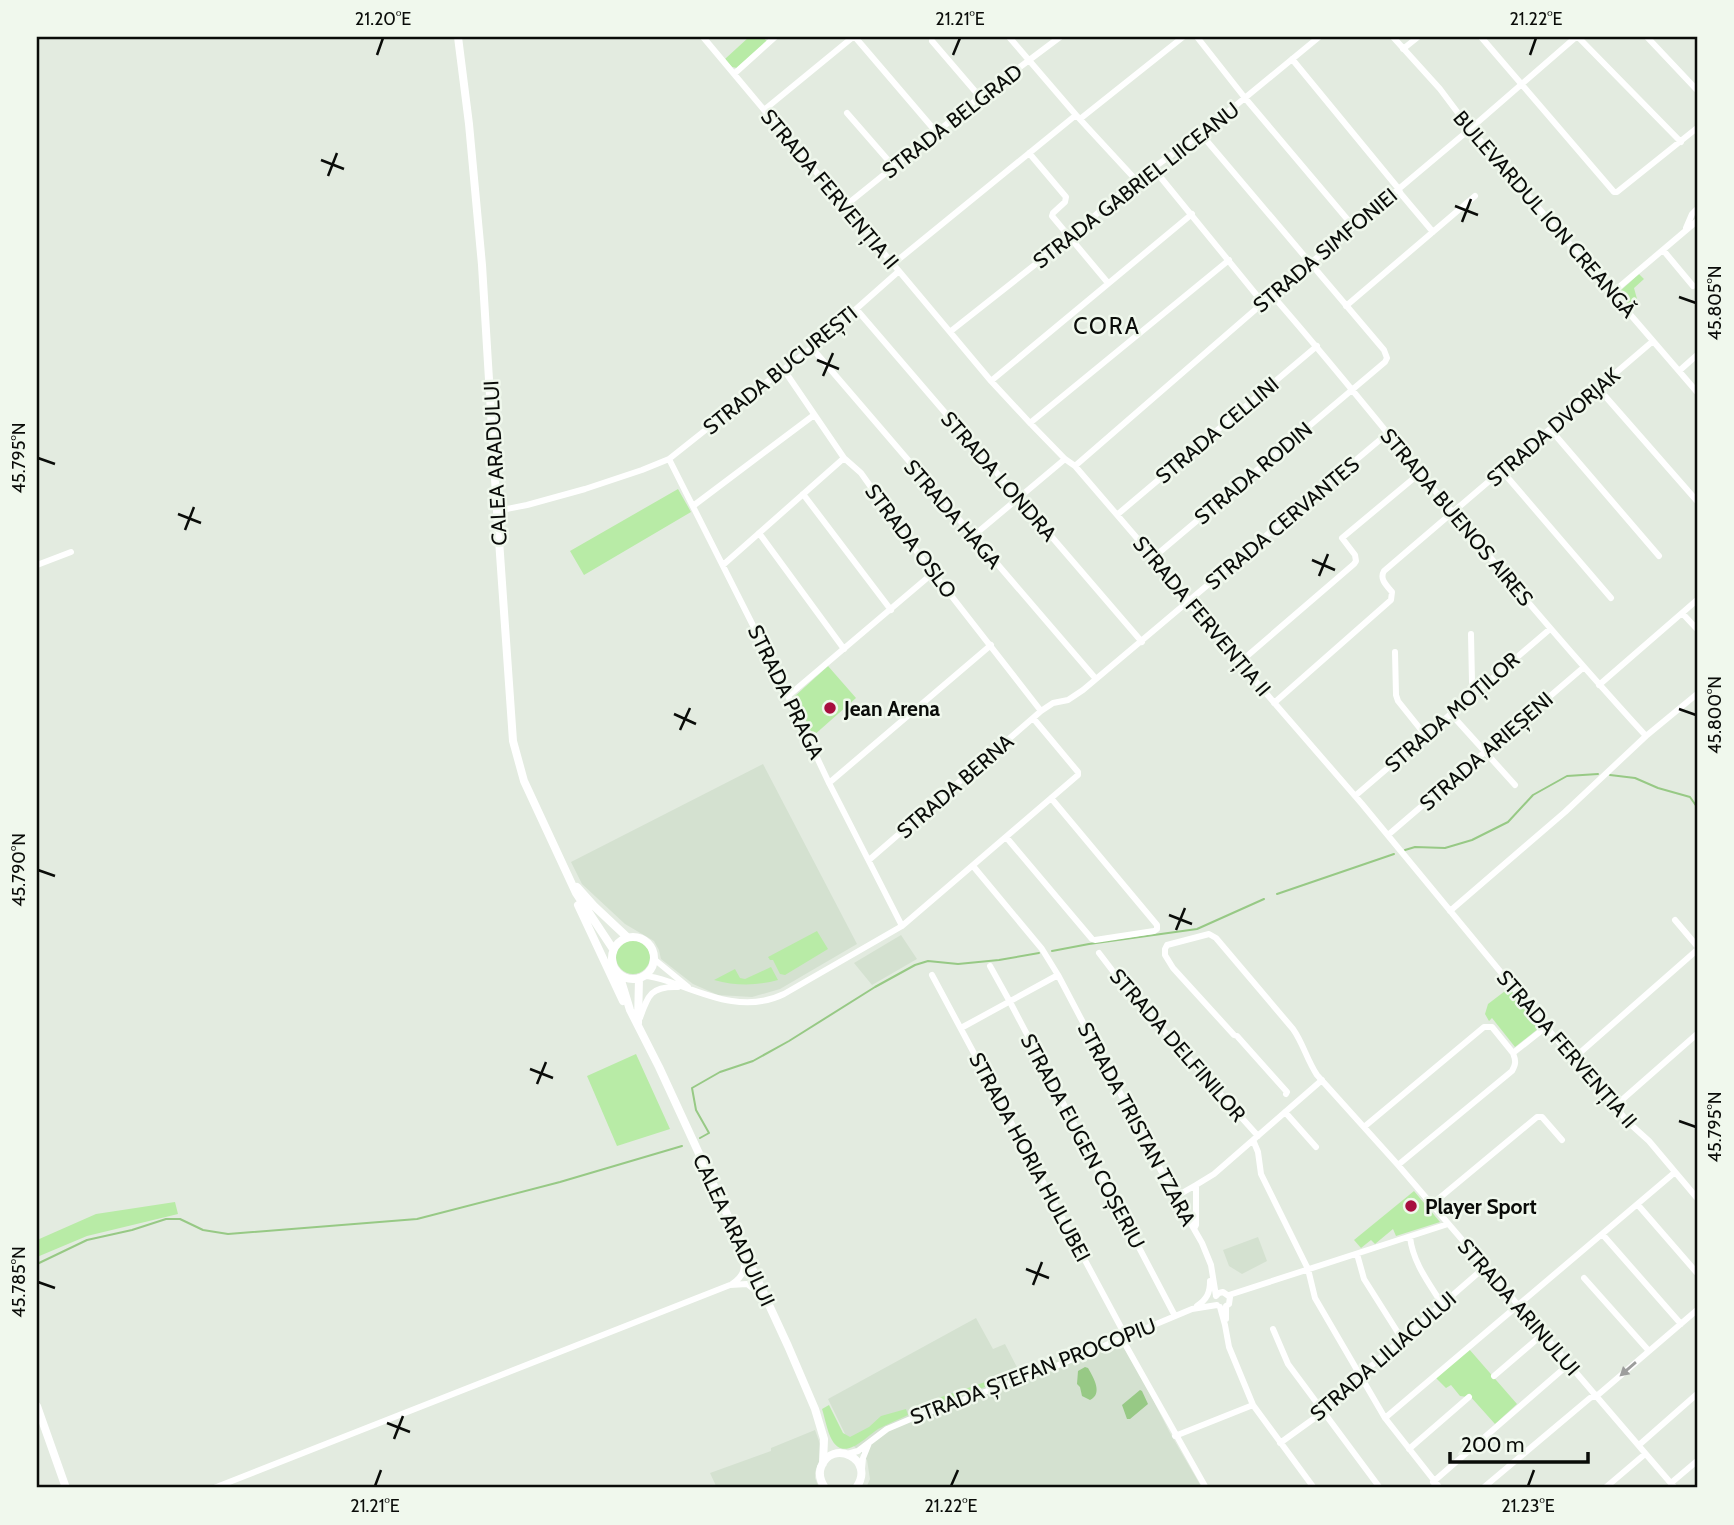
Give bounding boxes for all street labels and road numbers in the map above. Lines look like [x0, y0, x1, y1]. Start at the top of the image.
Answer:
street label: STRADA BELGRAD [877, 59, 1027, 183]
street label: STRADA GABRIEL LIICEANU [1028, 97, 1244, 273]
street label: STRADA FERVENȚIA II [754, 104, 904, 275]
street label: BULEVARDUL ION CREANGĂ [1448, 105, 1642, 323]
street label: STRADA SIMFONIEI [1248, 182, 1402, 318]
street label: STRADA BUCUREȘTI [698, 300, 863, 441]
street label: STRADA DVORJAK [1481, 362, 1625, 492]
street label: STRADA CELLINI [1150, 371, 1284, 489]
street label: CALEA ARADULUI [478, 380, 512, 546]
street label: STRADA LONDRA [936, 406, 1062, 546]
street label: STRADA RODIN [1189, 417, 1317, 529]
street label: STRADA BUENOS AIRES [1375, 423, 1539, 611]
street label: STRADA CERVANTES [1200, 451, 1364, 595]
street label: STRADA HAGA [899, 454, 1007, 574]
street label: STRADA OSLO [860, 479, 962, 603]
street label: STRADA FERVENȚIA II [1126, 531, 1276, 702]
street label: STRADA PRAGA [743, 621, 829, 763]
street label: STRADA MOȚILOR [1380, 647, 1526, 779]
street label: STRADA ARIEȘENI [1414, 686, 1559, 817]
street label: STRADA BERNA [892, 729, 1018, 843]
street label: STRADA DELFINILOR [1105, 963, 1251, 1127]
street label: STRADA FERVENȚIA II [1490, 965, 1642, 1134]
street label: STRADA TRISTAN TZARA [1073, 1018, 1201, 1230]
street label: STRADA EUGEN COȘERIU [1014, 1029, 1150, 1254]
street label: STRADA HORIA HULUBEI [964, 1048, 1096, 1266]
street label: CALEA ARADULUI [688, 1150, 780, 1310]
street label: STRADA ARINULUI [1453, 1233, 1585, 1381]
street label: STRADA LILIACULUI [1305, 1286, 1461, 1426]
street label: STRADA ȘTEFAN PROCOPIU [907, 1312, 1160, 1431]

